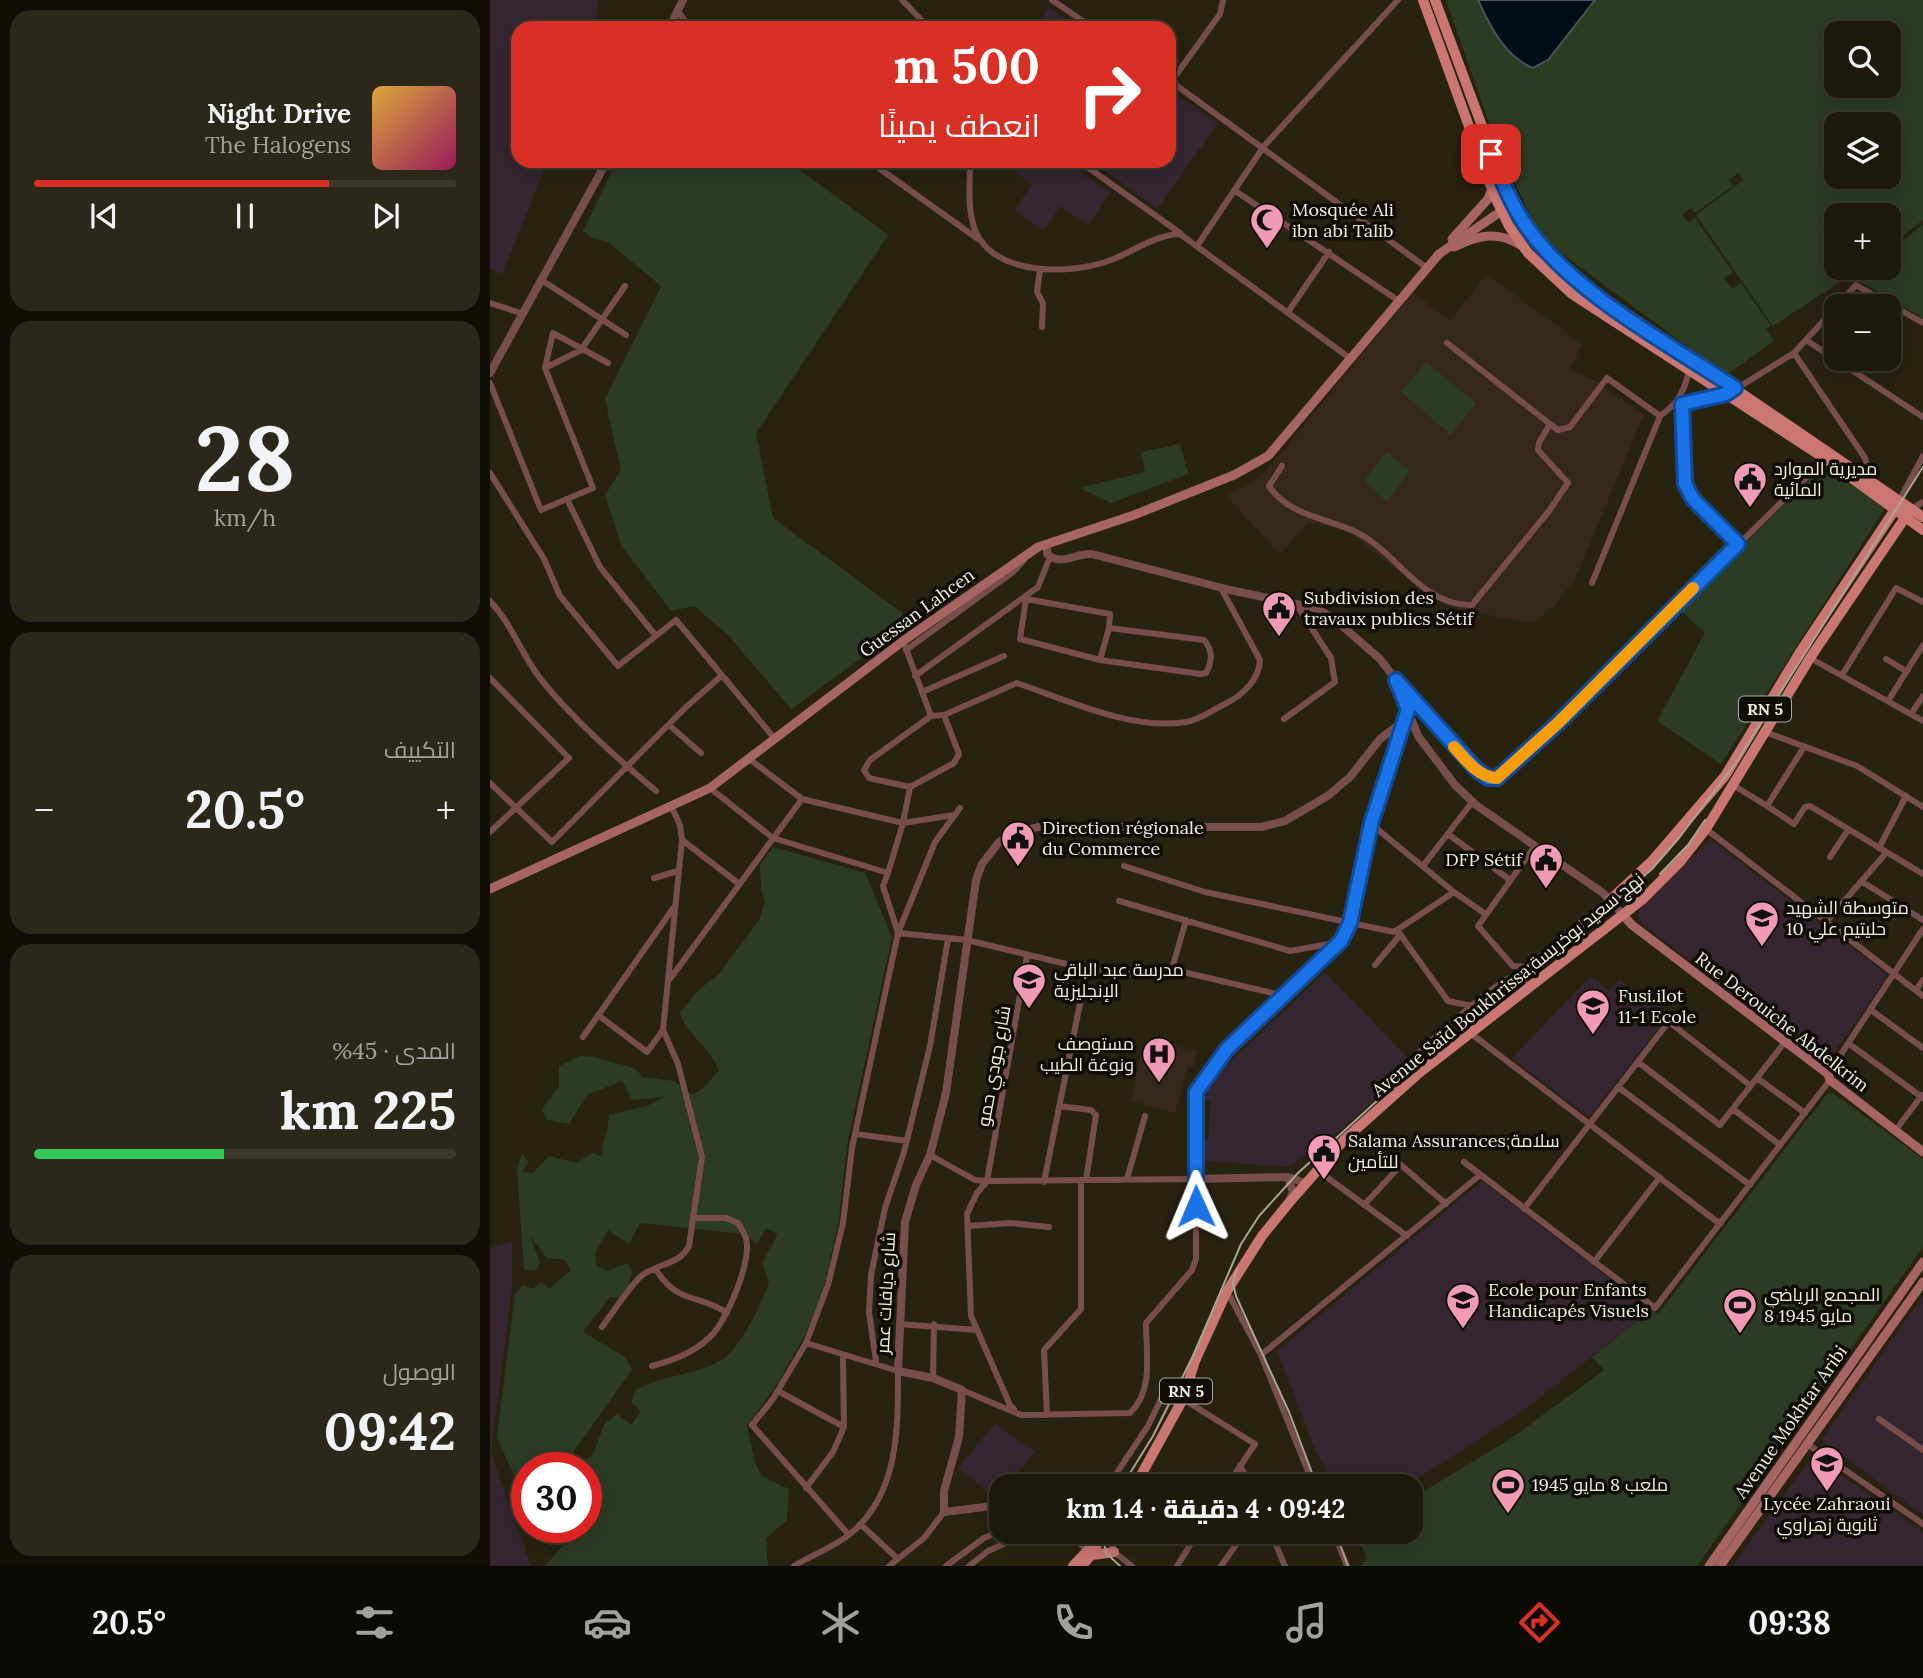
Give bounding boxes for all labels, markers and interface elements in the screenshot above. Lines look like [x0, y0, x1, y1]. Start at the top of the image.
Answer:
map controls [1824, 21, 1901, 371]
button: search [1824, 21, 1901, 98]
text: 500 m [893, 34, 1040, 96]
icon: right [1064, 49, 1155, 140]
text: Night Drive [207, 97, 351, 130]
text: انعطف يمينًا [878, 105, 1040, 146]
button: layers [1824, 112, 1901, 189]
pin [1461, 124, 1521, 184]
text: The Halogens [205, 130, 351, 159]
icon: arrive [1472, 135, 1510, 173]
icon: previous [85, 197, 123, 235]
icon: pause [226, 197, 264, 235]
icon: next [367, 197, 405, 235]
place label: Mosquée Ali ibn abi Talib [1292, 198, 1394, 242]
mosque icon: Mosquée Ali ibn abi Talib [1248, 201, 1286, 250]
button: + [1824, 203, 1901, 280]
button: − [1824, 294, 1901, 371]
text: 28 [195, 399, 295, 516]
place label: مديرية الموارد المائية [1774, 457, 1877, 501]
public building icon: مديرية الموارد المائية [1731, 460, 1769, 509]
text: km/h [214, 503, 276, 532]
street label: Guessan Lahcen [855, 563, 979, 662]
place label: Subdivision des travaux publics Sétif [1304, 586, 1475, 630]
public building icon: Subdivision des travaux publics Sétif [1260, 589, 1298, 638]
road number: RN 5 [1739, 696, 1791, 722]
text: التكييف [384, 735, 456, 764]
text: 20.5° [185, 776, 305, 842]
text: − [34, 786, 54, 834]
text: + [436, 786, 456, 834]
place label: Direction régionale du Commerce [1042, 816, 1204, 860]
public building icon: Direction régionale du Commerce [999, 819, 1037, 868]
public building icon: DFP Sétif [1527, 841, 1565, 890]
place label: DFP Sétif [1445, 848, 1524, 871]
street label: Avenue Saïd Boukhrissa;نهج سعيد بوخريسة [1366, 867, 1649, 1103]
place label: متوسطة الشهيد حليتيم علي 10 [1786, 896, 1909, 943]
school or university icon: متوسطة الشهيد حليتيم علي 10 [1743, 899, 1781, 948]
street label: Rue Derouiche Abdelkrim [1691, 947, 1874, 1097]
place label: مدرسة عبد الباقي الإنجليزية [1054, 958, 1184, 1002]
school or university icon: مدرسة عبد الباقي الإنجليزية [1010, 961, 1048, 1010]
place label: Fusi.ilot 11-1 Ecole [1618, 984, 1697, 1028]
school or university icon: Fusi.ilot 11-1 Ecole [1574, 987, 1612, 1036]
street label: شارع جودي حمو [972, 1004, 1018, 1129]
place label: مستوصف ونوغة الطيب [1040, 1032, 1134, 1076]
hospital icon: مستوصف ونوغة الطيب [1140, 1035, 1178, 1084]
text: المدى · 45% [332, 1036, 456, 1065]
text: 225 km [280, 1077, 456, 1143]
place label: Salama Assurances;سلامة للتأمين [1348, 1129, 1560, 1173]
public building icon: Salama Assurances;سلامة للتأمين [1305, 1132, 1343, 1181]
position arrow [1159, 1169, 1233, 1243]
street label: شارع ديافات عمر [871, 1232, 901, 1355]
place label: Ecole pour Enfants Handicapés Visuels [1488, 1278, 1649, 1322]
school or university icon: Ecole pour Enfants Handicapés Visuels [1444, 1281, 1482, 1330]
place label: المجمع الرياضي 8 مايو 1945 [1764, 1283, 1880, 1327]
sports icon: المجمع الرياضي 8 مايو 1945 [1721, 1286, 1759, 1335]
street label: Avenue Mokhtar Aribi [1729, 1341, 1852, 1503]
text: الوصول [383, 1357, 456, 1386]
road number: RN 5 [1160, 1378, 1212, 1404]
text: 09:42 [324, 1398, 456, 1464]
school or university icon: Lycée Zahraoui ثانوية زهراوي [1808, 1444, 1846, 1493]
speed limit sign: 30 [511, 1452, 602, 1543]
sports icon: ملعب 8 مايو 1945 [1489, 1466, 1527, 1515]
place label: ملعب 8 مايو 1945 [1532, 1473, 1668, 1496]
text: 09:42 · 4 دقيقة · 1.4 km [1067, 1492, 1345, 1525]
place label: Lycée Zahraoui ثانوية زهراوي [1763, 1492, 1891, 1539]
icon: filters [350, 1598, 399, 1647]
icon: car [583, 1598, 632, 1647]
icon: climate [816, 1598, 865, 1647]
icon: phone [1049, 1598, 1098, 1647]
icon: music [1282, 1598, 1331, 1647]
icon: directions [1515, 1598, 1564, 1647]
text: 20.5° [92, 1602, 166, 1643]
text: 09:38 [1748, 1602, 1831, 1643]

